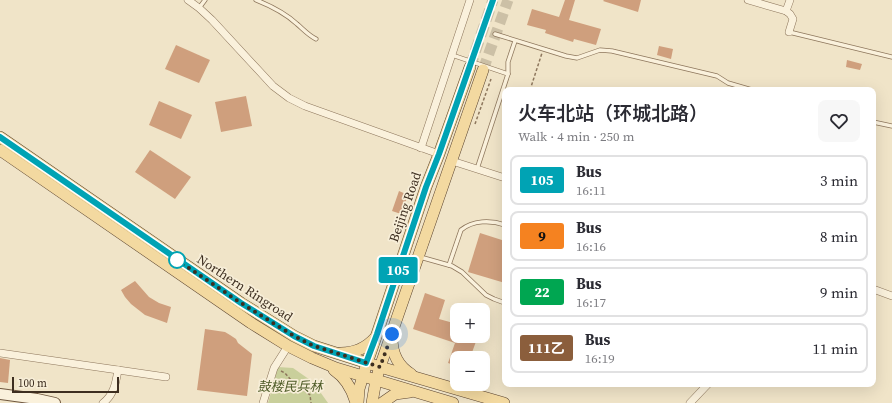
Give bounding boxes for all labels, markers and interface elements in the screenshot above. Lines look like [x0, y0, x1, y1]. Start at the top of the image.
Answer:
text: 火车北站（环城北路） [518, 100, 708, 126]
button: heart [818, 100, 860, 142]
text: Walk · 4 min · 250 m [518, 128, 634, 145]
text: Bus [576, 161, 602, 182]
street label: Beijing Road [385, 169, 425, 244]
text: 105 [531, 170, 553, 190]
text: 3 min [820, 170, 858, 191]
text: 16:11 [576, 182, 606, 199]
text: Bus [576, 217, 602, 238]
text: 9 [538, 226, 546, 246]
text: 8 min [820, 226, 858, 247]
text: 16:16 [576, 238, 606, 255]
unlabelled marker [168, 251, 186, 269]
street label: Northern Ringroad [194, 251, 297, 326]
line badge: 105 [375, 257, 421, 283]
text: 105 [387, 260, 409, 280]
text: Bus [576, 273, 602, 294]
text: 22 [534, 282, 550, 302]
text: 9 min [820, 282, 858, 303]
text: 16:17 [576, 294, 606, 311]
map controls [450, 303, 490, 391]
button: + [450, 303, 490, 343]
your location [382, 324, 402, 344]
text: Bus [585, 329, 610, 350]
text: 111乙 [528, 338, 565, 358]
text: 11 min [812, 338, 858, 359]
text: 16:19 [585, 350, 615, 367]
button: − [450, 351, 490, 391]
scale bar [12, 375, 119, 394]
text: 100 m [18, 376, 47, 391]
park label: 鼓楼民兵林 [257, 378, 324, 395]

